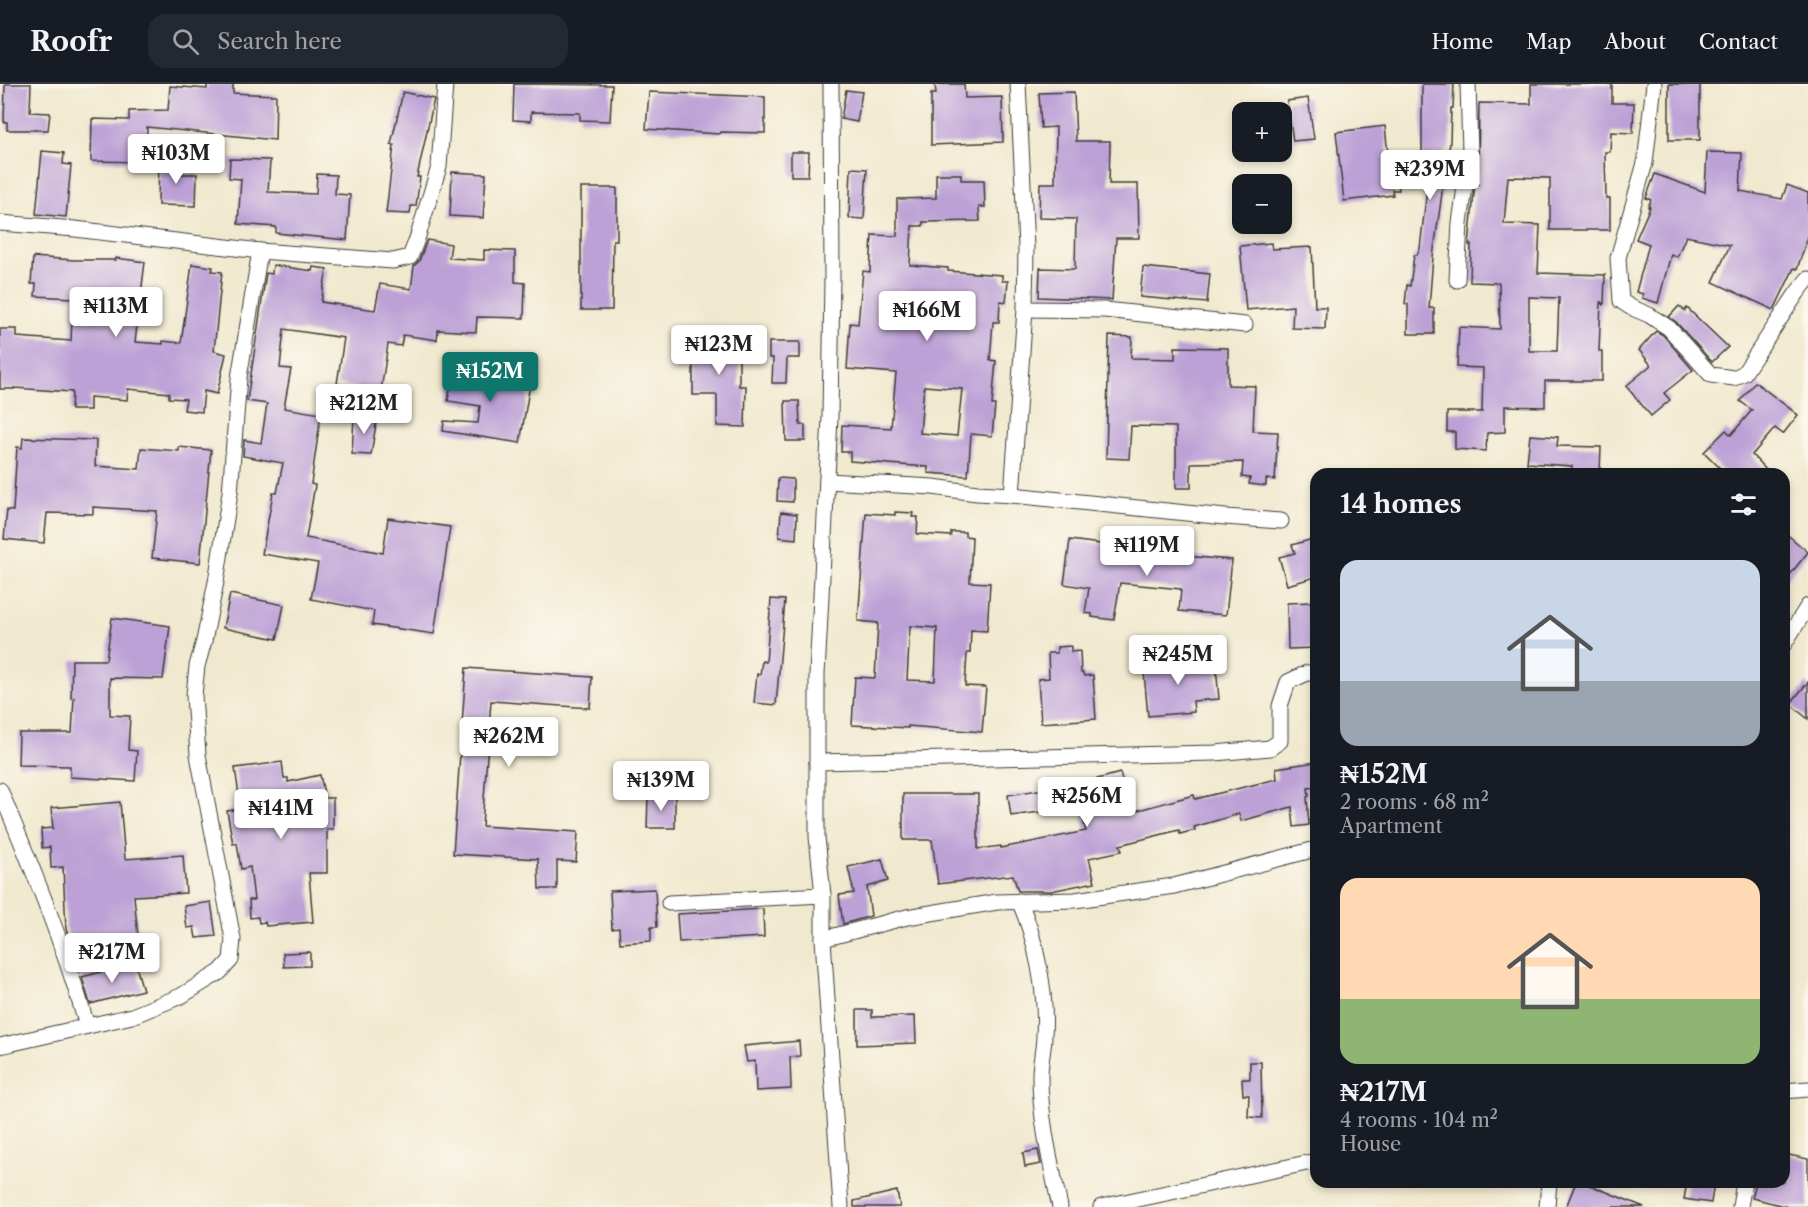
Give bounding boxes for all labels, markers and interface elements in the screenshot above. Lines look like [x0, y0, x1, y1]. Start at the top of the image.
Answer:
search box [148, 14, 568, 68]
text: Roofr [30, 24, 112, 58]
icon: search [169, 25, 202, 58]
text: Search here [217, 28, 342, 55]
text: Home [1432, 29, 1493, 54]
text: Map [1526, 29, 1571, 54]
text: About [1604, 29, 1666, 54]
text: Contact [1699, 29, 1778, 54]
map controls [1232, 102, 1292, 234]
button: + [1232, 102, 1292, 162]
pin: ₦103M [134, 134, 218, 185]
text: ₦103M [142, 141, 210, 165]
pin: ₦239M [1388, 150, 1472, 201]
text: ₦239M [1395, 157, 1465, 181]
button: − [1232, 174, 1292, 234]
pin: ₦113M [74, 287, 158, 338]
pin: ₦166M [885, 291, 969, 342]
text: ₦113M [84, 294, 148, 318]
text: ₦166M [893, 298, 961, 322]
pin: ₦123M [677, 325, 761, 376]
text: ₦123M [685, 332, 753, 356]
pin: ₦152M [448, 352, 532, 403]
text: ₦152M [456, 359, 524, 383]
pin: ₦212M [322, 384, 406, 435]
text: ₦212M [330, 391, 398, 415]
text: 14 homes [1340, 488, 1462, 520]
icon: filters [1727, 488, 1760, 521]
pin: ₦119M [1105, 526, 1189, 577]
text: ₦119M [1114, 533, 1180, 557]
icon: home [1496, 599, 1604, 707]
pin: ₦245M [1136, 635, 1220, 686]
text: ₦245M [1143, 642, 1213, 666]
pin: ₦262M [467, 717, 551, 768]
text: ₦262M [473, 724, 545, 748]
text: ₦152M [1340, 758, 1428, 790]
pin: ₦139M [619, 761, 703, 812]
text: ₦139M [627, 768, 695, 792]
pin: ₦256M [1045, 777, 1129, 828]
text: ₦256M [1052, 784, 1122, 808]
pin: ₦141M [239, 789, 323, 840]
text: 2 rooms · 68 m² [1340, 790, 1489, 814]
text: ₦141M [248, 796, 314, 820]
text: Apartment [1340, 814, 1443, 838]
icon: home [1496, 917, 1604, 1025]
pin: ₦217M [70, 933, 154, 984]
text: ₦217M [79, 940, 145, 964]
text: ₦217M [1340, 1076, 1427, 1108]
text: 4 rooms · 104 m² [1340, 1108, 1498, 1132]
text: House [1340, 1132, 1401, 1156]

